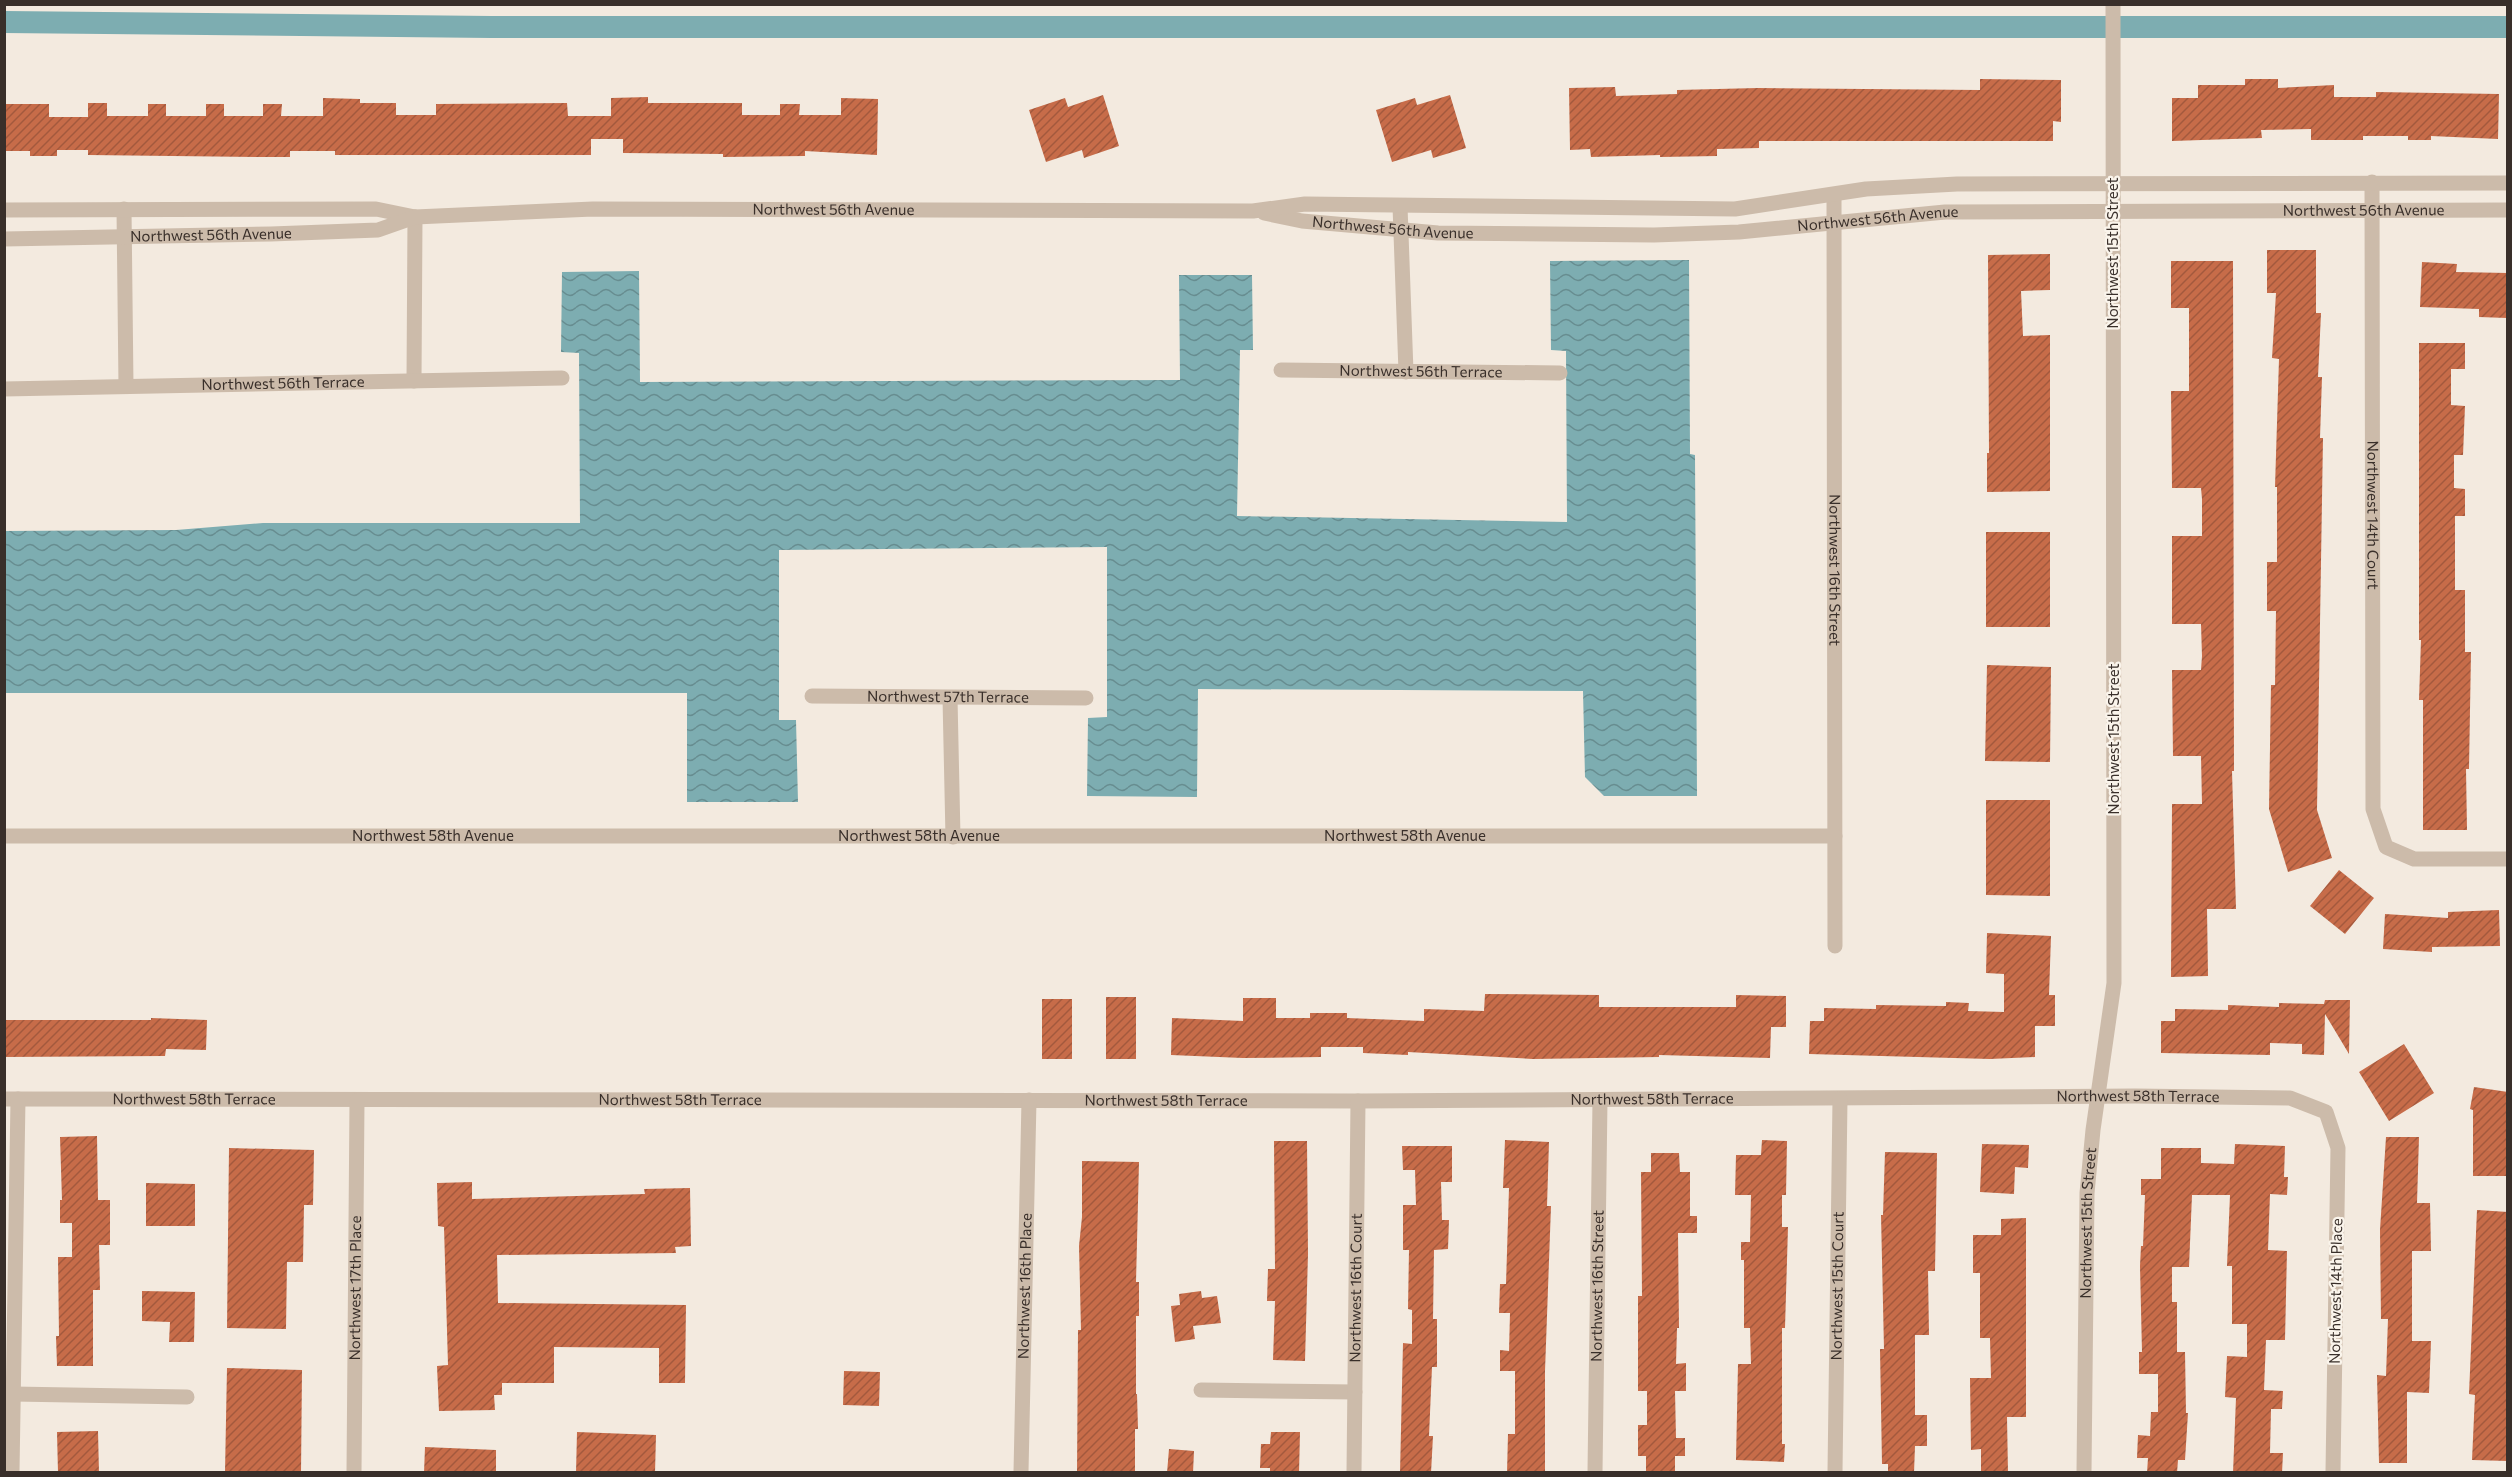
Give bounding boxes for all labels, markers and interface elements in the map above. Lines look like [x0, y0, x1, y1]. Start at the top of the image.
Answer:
street label: Northwest 15th Street [2103, 177, 2121, 329]
street label: Northwest 56th Avenue [753, 199, 914, 218]
street label: Northwest 56th Avenue [2283, 200, 2445, 219]
street label: Northwest 56th Avenue [1796, 202, 1959, 234]
street label: Northwest 56th Avenue [1312, 212, 1474, 241]
street label: Northwest 56th Avenue [130, 223, 292, 245]
street label: Northwest 56th Terrace [1339, 361, 1503, 380]
street label: Northwest 56th Terrace [201, 372, 365, 393]
street label: Northwest 14th Court [2364, 440, 2383, 590]
street label: Northwest 16th Street [1826, 494, 1845, 646]
street label: Northwest 15th Street [2104, 663, 2122, 815]
street label: Northwest 57th Terrace [867, 686, 1029, 706]
street label: Northwest 58th Avenue [352, 826, 514, 844]
street label: Northwest 58th Avenue [838, 826, 1000, 844]
street label: Northwest 58th Avenue [1324, 826, 1486, 844]
street label: Northwest 58th Terrace [2056, 1086, 2220, 1105]
street label: Northwest 58th Terrace [112, 1089, 276, 1107]
street label: Northwest 58th Terrace [1570, 1089, 1734, 1108]
street label: Northwest 58th Terrace [598, 1090, 762, 1108]
street label: Northwest 58th Terrace [1084, 1091, 1248, 1109]
street label: Northwest 15th Street [2076, 1147, 2099, 1299]
street label: Northwest 16th Street [1586, 1210, 1607, 1362]
street label: Northwest 15th Court [1826, 1211, 1846, 1361]
street label: Northwest 16th Place [1013, 1213, 1035, 1359]
street label: Northwest 16th Court [1345, 1213, 1365, 1363]
street label: Northwest 17th Place [345, 1215, 364, 1360]
street label: Northwest 14th Place [2325, 1218, 2345, 1364]

